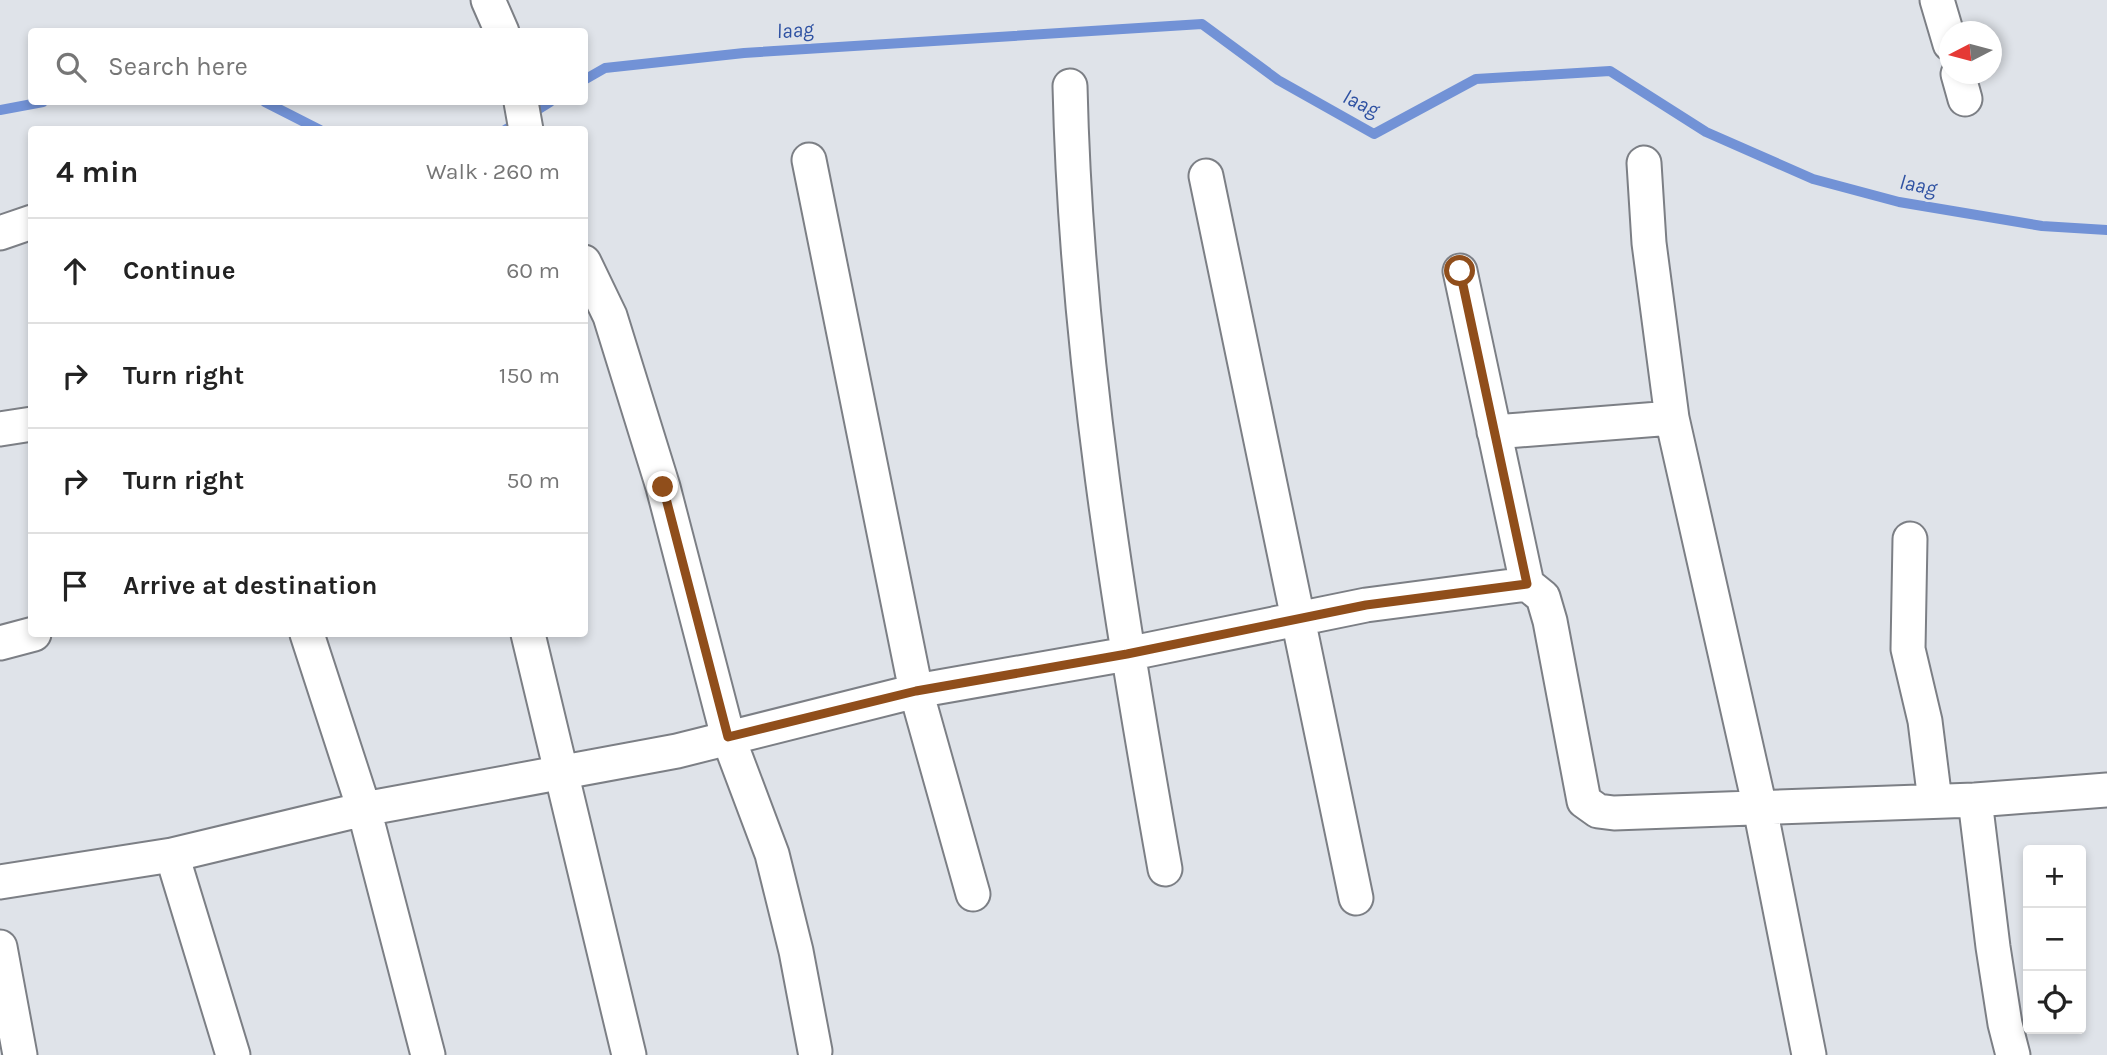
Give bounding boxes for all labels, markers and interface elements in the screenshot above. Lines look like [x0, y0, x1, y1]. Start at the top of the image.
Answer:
water label: laag [776, 17, 816, 43]
north arrow [1939, 21, 2002, 84]
search box [28, 28, 588, 105]
icon: search [52, 48, 90, 86]
text: Search here [108, 51, 248, 82]
water label: laag [1339, 84, 1384, 122]
text: 4 min [56, 154, 138, 190]
text: Walk · 260 m [426, 158, 560, 185]
water label: laag [1897, 170, 1940, 201]
icon: ahead [56, 252, 94, 290]
text: Continue [123, 255, 235, 286]
route start [1444, 255, 1475, 286]
text: 60 m [506, 257, 560, 284]
icon: right [56, 357, 94, 395]
text: Turn right [123, 360, 244, 391]
text: 150 m [499, 362, 560, 389]
icon: right [56, 462, 94, 500]
text: Turn right [123, 465, 244, 496]
text: 50 m [506, 467, 560, 494]
route end [647, 471, 678, 502]
icon: arrive [56, 567, 94, 605]
text: Arrive at destination [123, 570, 377, 601]
map controls [2023, 845, 2086, 1034]
button: + [2023, 845, 2086, 908]
button: − [2023, 908, 2086, 971]
button: locate [2023, 971, 2086, 1034]

